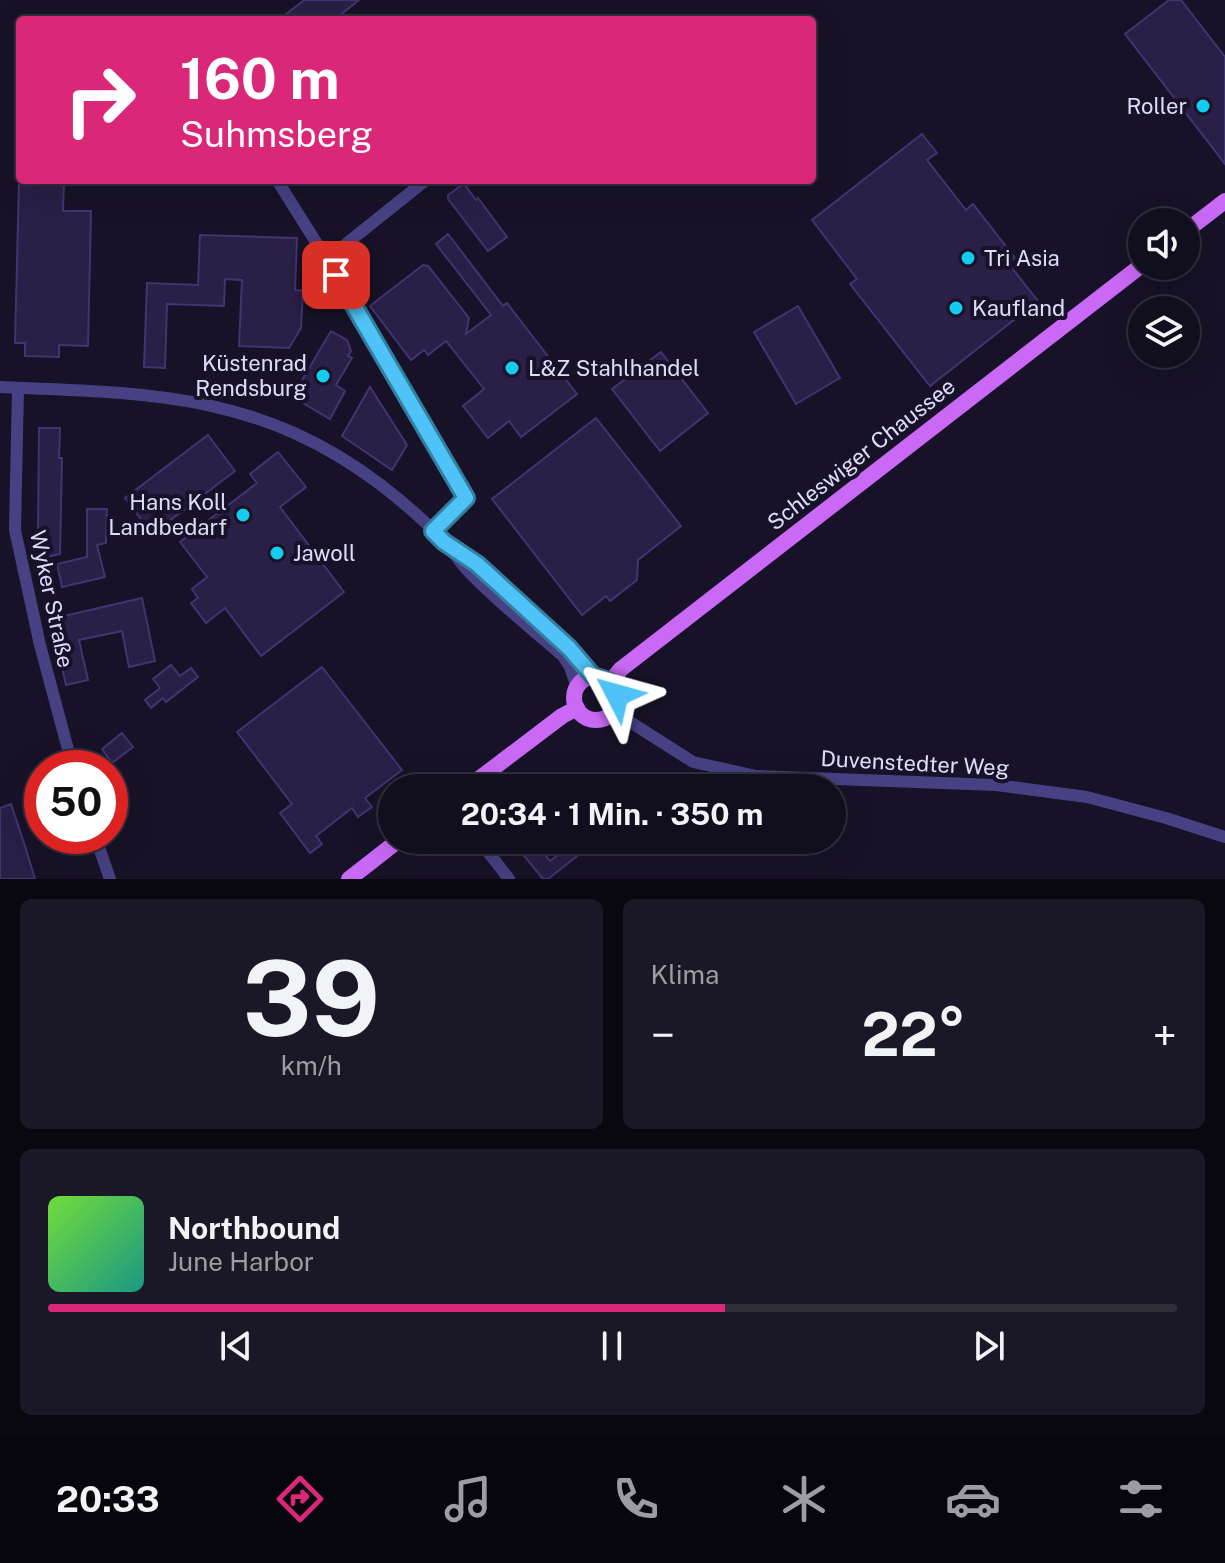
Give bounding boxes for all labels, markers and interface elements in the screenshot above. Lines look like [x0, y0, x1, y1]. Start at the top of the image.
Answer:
text: 160 m [180, 46, 340, 112]
icon: right [48, 48, 152, 152]
place label: Roller [1127, 93, 1187, 119]
marker: Roller [1194, 97, 1212, 115]
text: Suhmsberg [180, 113, 373, 155]
map controls [1128, 208, 1200, 368]
button: sound [1128, 208, 1200, 280]
pin [302, 241, 370, 309]
place label: Tri Asia [984, 245, 1060, 271]
marker: Tri Asia [959, 249, 977, 267]
icon: arrive [314, 253, 358, 297]
place label: Kaufland [972, 295, 1065, 321]
button: layers [1128, 296, 1200, 368]
marker: Kaufland [947, 299, 965, 317]
place label: Küstenrad Rendsburg [195, 350, 307, 401]
place label: L&Z Stahlhandel [528, 355, 700, 381]
marker: L&Z Stahlhandel [503, 359, 521, 377]
marker: Küstenrad Rendsburg [314, 367, 332, 385]
street label: Schleswiger Chaussee [762, 373, 960, 535]
place label: Hans Koll Landbedarf [108, 489, 227, 540]
marker: Hans Koll Landbedarf [234, 506, 252, 524]
street label: Wyker Straße [25, 528, 79, 670]
place label: Jawoll [293, 540, 356, 566]
marker: Jawoll [268, 544, 286, 562]
position arrow [575, 653, 659, 737]
street label: Duvenstedter Weg [820, 745, 1010, 781]
speed limit sign: 50 [24, 750, 128, 854]
text: 20:34 · 1 Min. · 350 m [461, 796, 763, 832]
text: 39 [243, 937, 380, 1059]
text: Klima [651, 959, 719, 990]
text: 22° [861, 999, 966, 1070]
text: − [651, 1009, 675, 1061]
text: + [1153, 1009, 1177, 1061]
text: km/h [281, 1050, 342, 1081]
text: Northbound [168, 1210, 340, 1246]
text: June Harbor [168, 1246, 314, 1277]
icon: previous [214, 1324, 258, 1368]
icon: pause [590, 1324, 634, 1368]
icon: next [967, 1324, 1011, 1368]
icon: directions [272, 1471, 328, 1527]
icon: music [440, 1471, 496, 1527]
icon: phone [608, 1471, 664, 1527]
icon: climate [776, 1471, 832, 1527]
icon: car [945, 1471, 1001, 1527]
icon: filters [1113, 1471, 1169, 1527]
text: 20:33 [56, 1478, 160, 1520]

